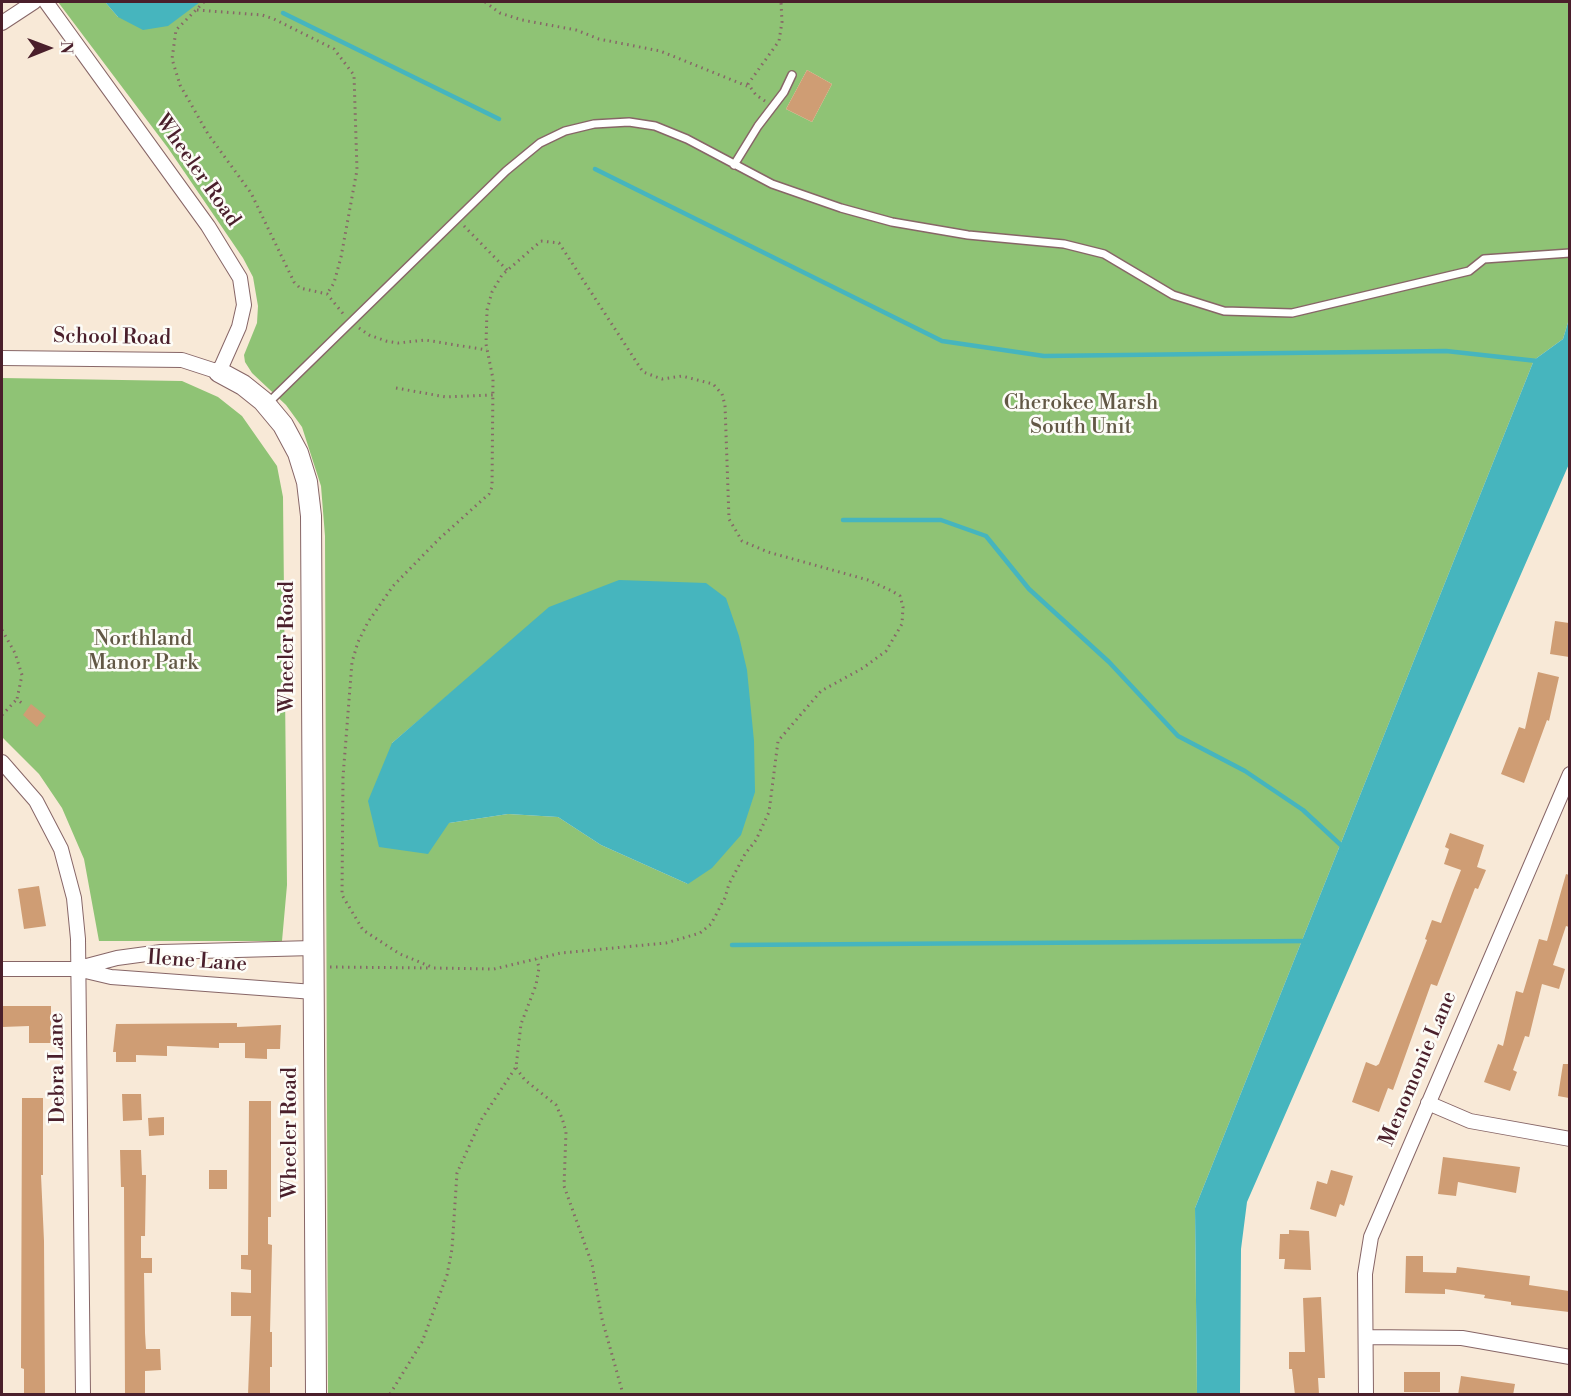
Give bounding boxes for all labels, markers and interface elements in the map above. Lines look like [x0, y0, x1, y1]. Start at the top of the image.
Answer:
north arrow [18, 18, 78, 78]
text: N [56, 41, 76, 54]
street label: Wheeler Road [149, 110, 245, 232]
street label: School Road [53, 324, 171, 352]
park label: Cherokee Marsh South Unit [1004, 391, 1158, 441]
street label: Wheeler Road [275, 581, 301, 713]
park label: Northland Manor Park [88, 627, 198, 677]
street label: Ilene Lane [146, 946, 248, 978]
street label: Menomonie Lane [1375, 988, 1463, 1150]
street label: Debra Lane [44, 1013, 72, 1123]
street label: Wheeler Road [278, 1067, 304, 1199]

